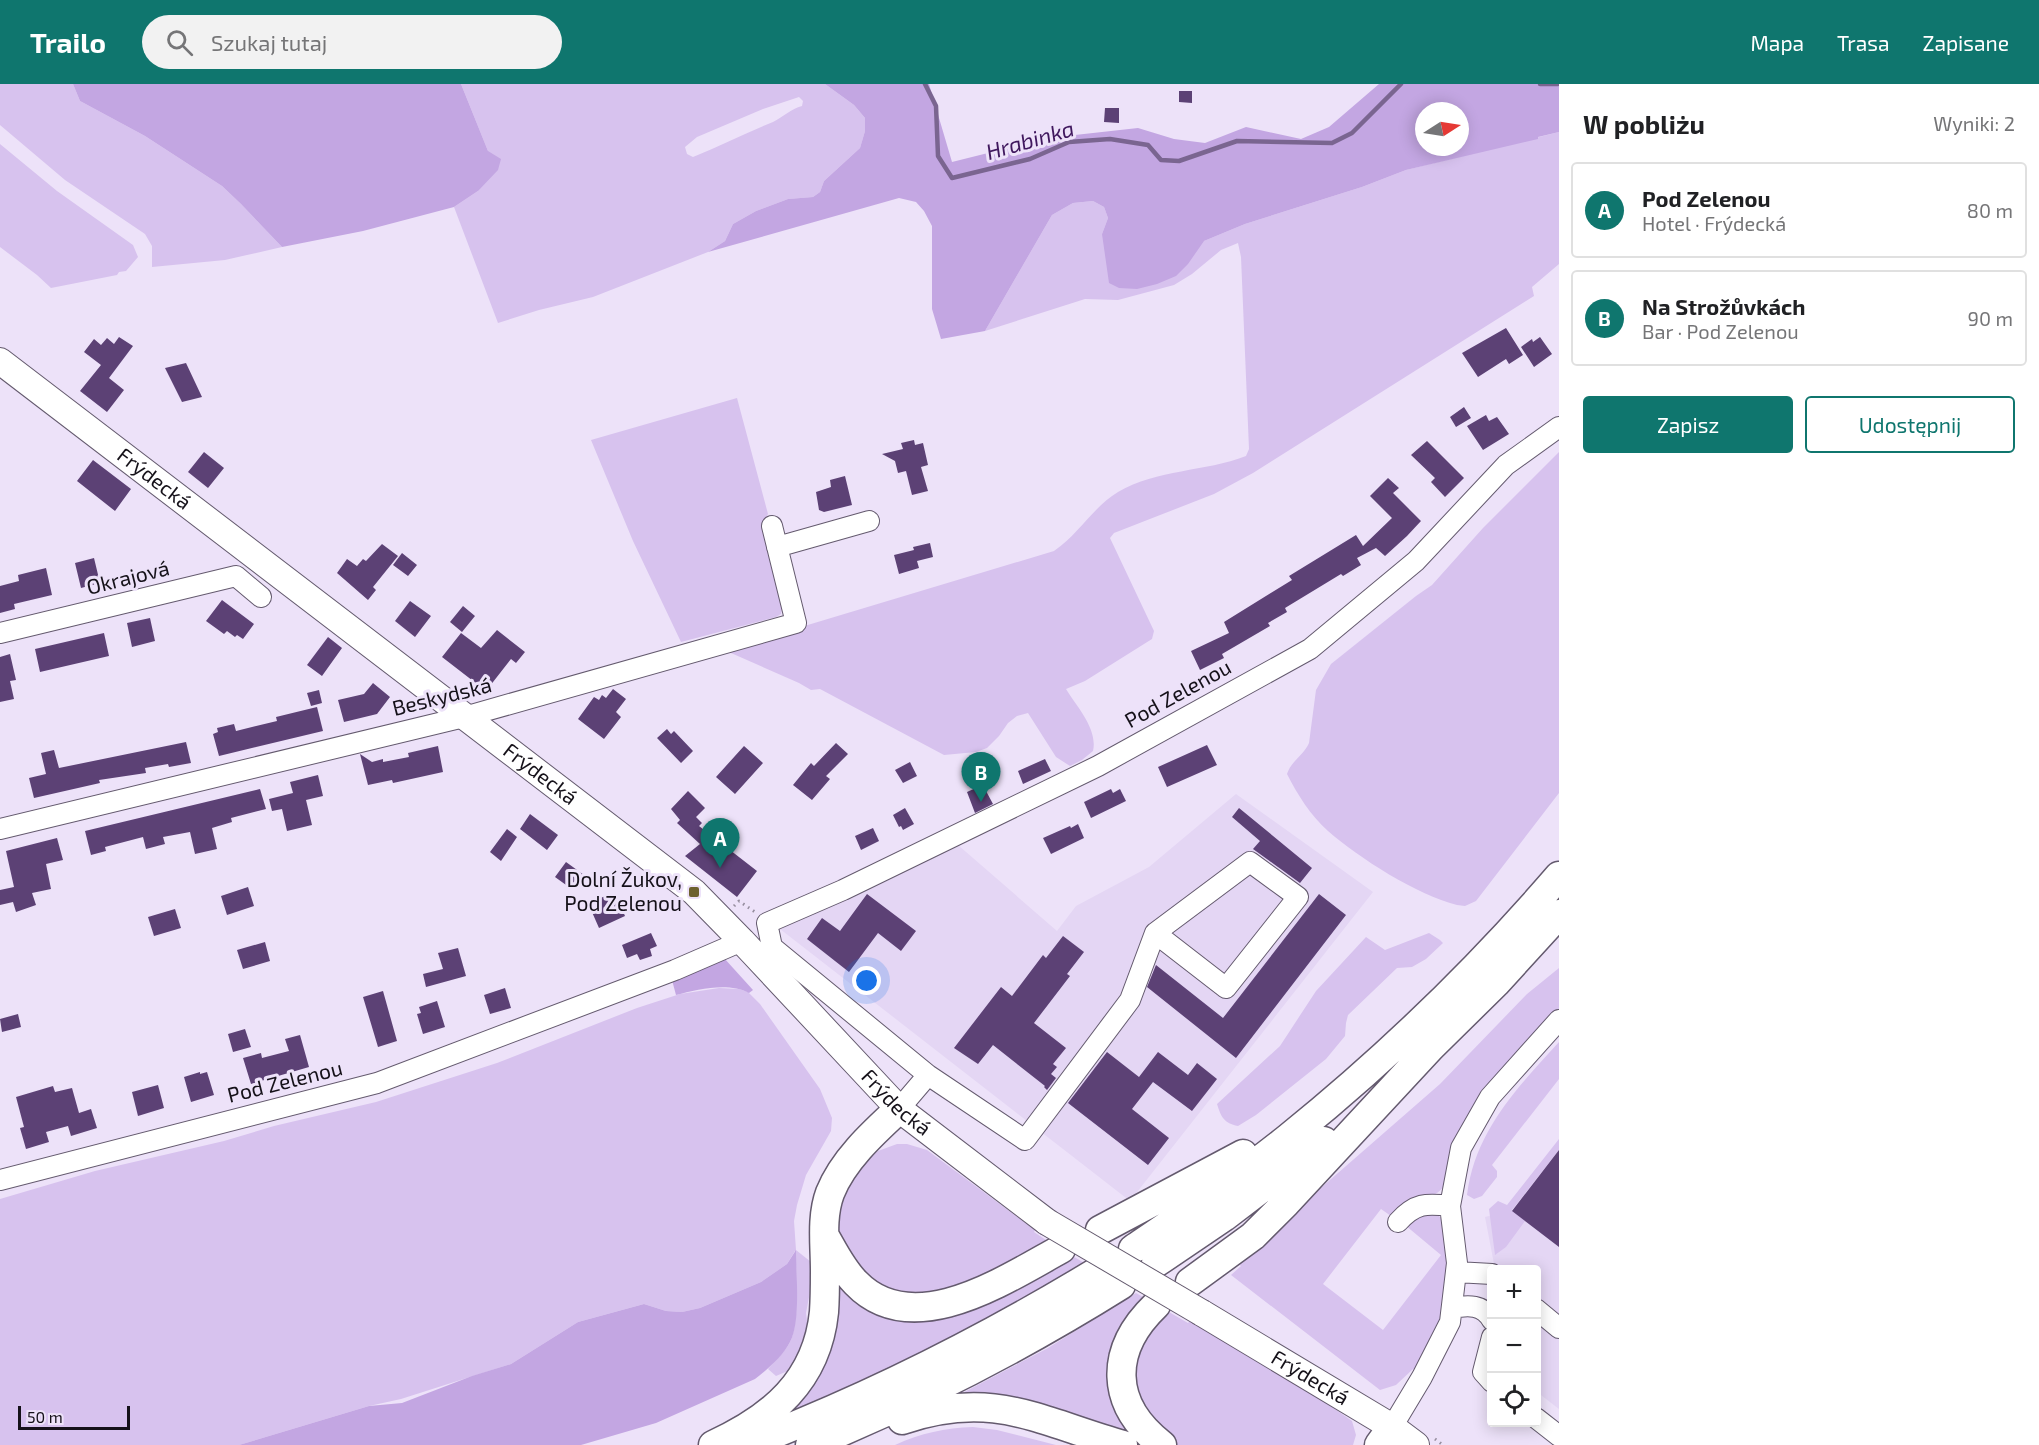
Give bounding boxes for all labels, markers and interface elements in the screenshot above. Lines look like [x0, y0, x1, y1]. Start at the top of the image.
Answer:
search box [142, 15, 562, 69]
text: Trailo [30, 25, 106, 59]
icon: search [163, 26, 196, 59]
text: Szukaj tutaj [211, 29, 327, 55]
text: Mapa [1750, 30, 1804, 55]
text: Trasa [1837, 30, 1890, 55]
text: Zapisane [1923, 30, 2009, 55]
north arrow [1415, 102, 1469, 156]
text: W pobliżu [1583, 108, 1705, 139]
text: Wyniki: 2 [1933, 111, 2015, 135]
water label: Hrabinka [983, 114, 1077, 164]
text: Pod Zelenou [1642, 185, 1771, 211]
text: A [1598, 198, 1611, 222]
text: 80 m [1967, 198, 2013, 222]
text: Hotel · Frýdecká [1642, 211, 1786, 235]
text: Na Strožůvkách [1642, 293, 1806, 319]
text: B [1598, 306, 1611, 330]
text: 90 m [1968, 306, 2013, 330]
text: Bar · Pod Zelenou [1642, 319, 1799, 343]
button: Zapisz [1583, 396, 1793, 453]
button: Udostępnij [1805, 396, 2015, 453]
street label: Frýdecká [113, 442, 197, 514]
street label: Okrajová [84, 554, 172, 600]
street label: Pod Zelenou [1120, 653, 1235, 732]
street label: Beskydská [389, 671, 494, 720]
street label: Frýdecká [499, 737, 583, 809]
pin: B [962, 752, 1000, 802]
pin: A [700, 818, 740, 868]
place label: Dolní Žukov, Pod Zelenou [564, 866, 682, 915]
marker: Dolní Žukov, Pod Zelenou [687, 885, 701, 899]
your location [852, 966, 881, 995]
street label: Pod Zelenou [225, 1054, 345, 1107]
street label: Frýdecká [857, 1063, 937, 1140]
map controls [1487, 1265, 1541, 1427]
button: + [1487, 1265, 1541, 1319]
button: − [1487, 1319, 1541, 1373]
street label: Frýdecká [1267, 1344, 1354, 1409]
button: locate [1487, 1373, 1541, 1427]
scale bar [18, 1403, 130, 1430]
text: 50 m [27, 1407, 63, 1426]

